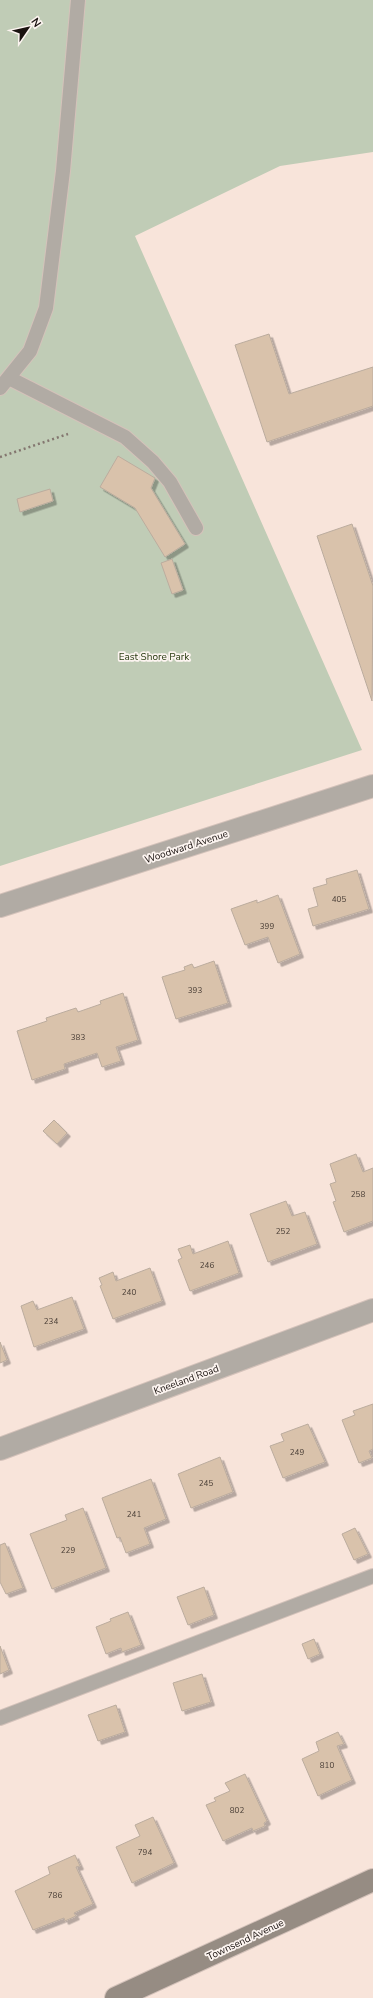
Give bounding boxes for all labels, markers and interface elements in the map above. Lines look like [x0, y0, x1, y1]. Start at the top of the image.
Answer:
north arrow [8, 8, 48, 48]
text: N [27, 15, 44, 30]
park label: East Shore Park [119, 650, 190, 664]
street label: Woodward Avenue [143, 827, 230, 867]
house number: 405 [332, 894, 346, 905]
house number: 399 [260, 921, 274, 932]
house number: 393 [188, 985, 202, 996]
house number: 383 [71, 1032, 85, 1043]
house number: 258 [351, 1189, 365, 1200]
house number: 252 [276, 1226, 290, 1237]
house number: 246 [200, 1260, 214, 1271]
house number: 240 [122, 1287, 136, 1298]
house number: 234 [44, 1316, 58, 1327]
street label: Kneeland Road [152, 1362, 221, 1398]
house number: 249 [290, 1447, 304, 1458]
house number: 245 [199, 1478, 213, 1489]
house number: 241 [127, 1509, 141, 1520]
house number: 229 [61, 1545, 75, 1556]
house number: 810 [320, 1760, 334, 1771]
house number: 802 [230, 1805, 244, 1816]
house number: 794 [138, 1847, 152, 1858]
house number: 786 [48, 1890, 62, 1901]
street label: Townsend Avenue [205, 1916, 286, 1964]

